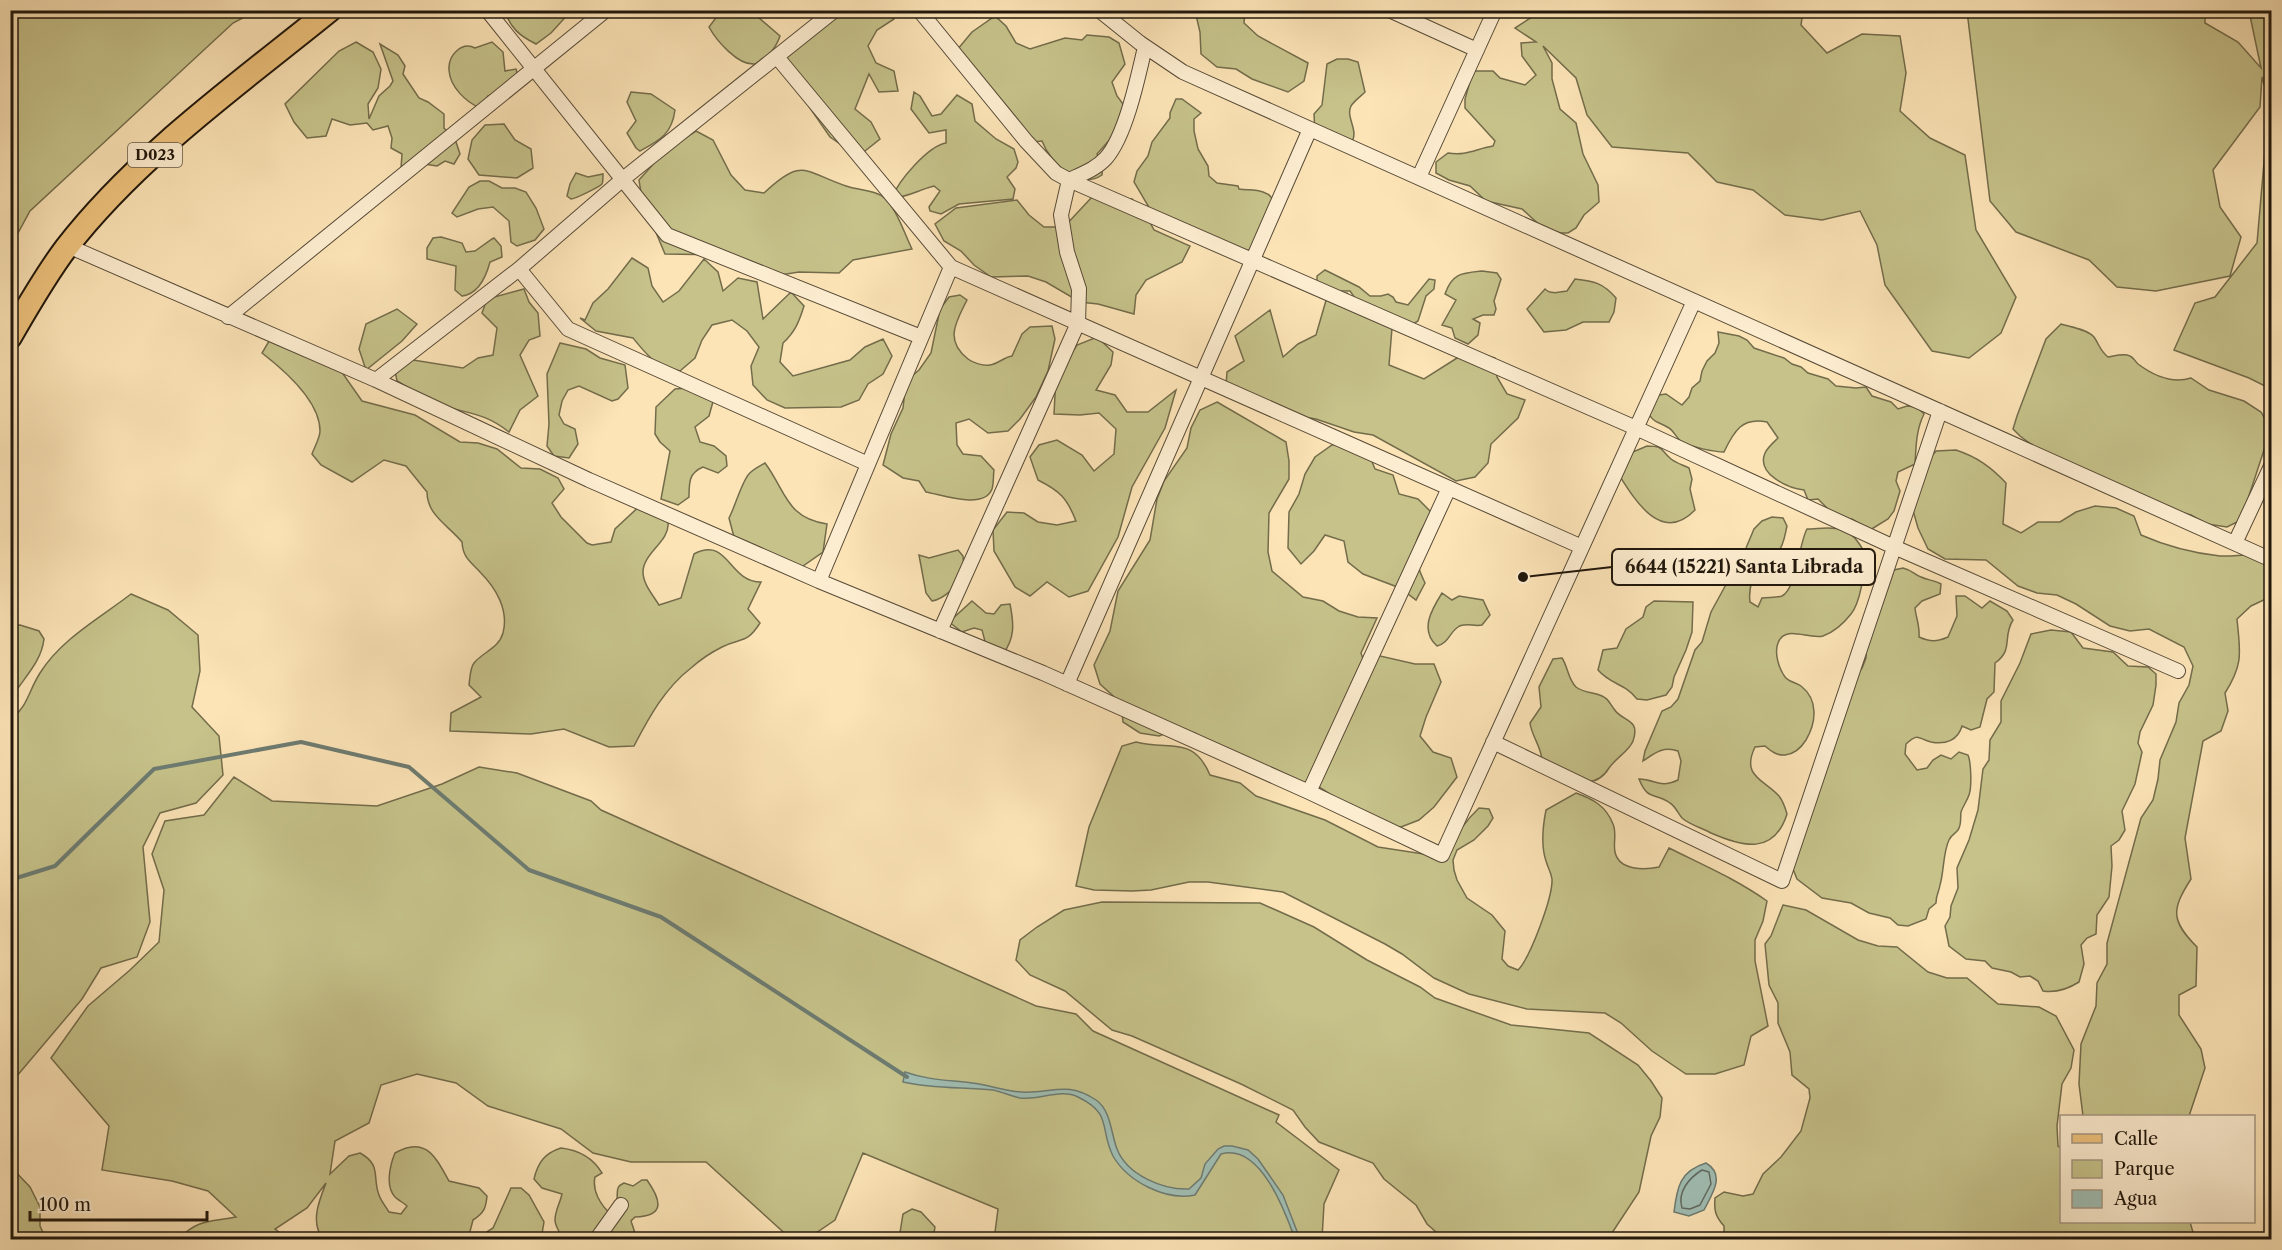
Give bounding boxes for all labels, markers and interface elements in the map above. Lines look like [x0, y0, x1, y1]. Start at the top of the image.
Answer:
road number: D023 [128, 143, 182, 167]
callout: 6644 (15221) Santa Librada [1612, 549, 1875, 585]
text: 6644 (15221) Santa Librada [1625, 556, 1864, 578]
legend [2060, 1115, 2255, 1223]
text: Calle [2114, 1128, 2158, 1150]
text: Parque [2114, 1158, 2175, 1180]
scale bar [30, 1184, 207, 1222]
text: Agua [2113, 1188, 2158, 1210]
text: 100 m [39, 1194, 91, 1216]

